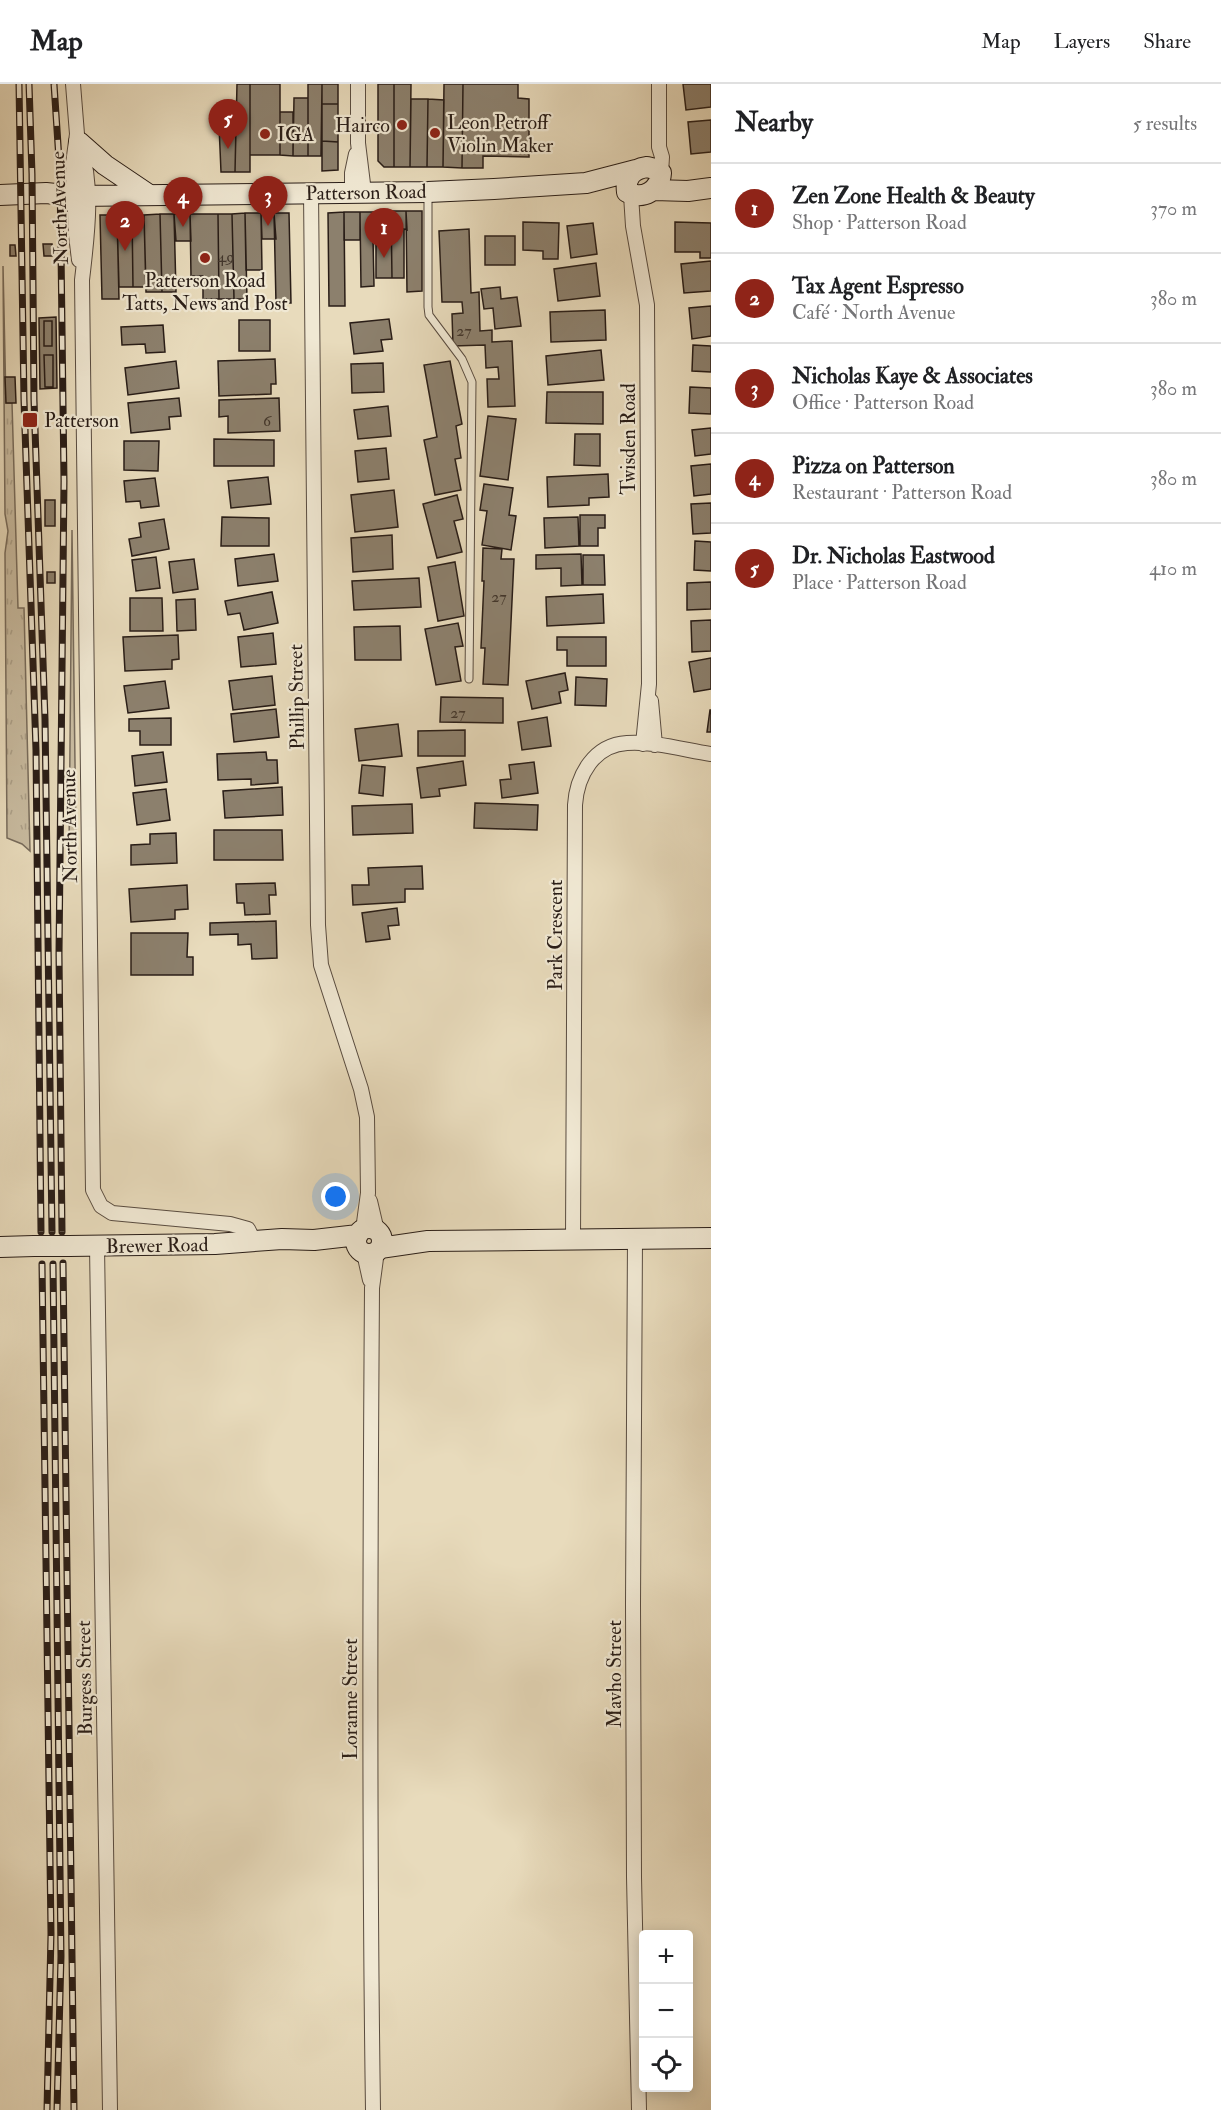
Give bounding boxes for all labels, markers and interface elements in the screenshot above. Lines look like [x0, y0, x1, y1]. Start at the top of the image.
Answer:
text: Map [30, 24, 83, 59]
text: Map [981, 28, 1021, 55]
text: Layers [1054, 28, 1110, 55]
text: Share [1143, 28, 1191, 55]
pin: 5 [208, 100, 248, 149]
text: Nearby [735, 107, 813, 139]
place label: Leon Petroff Violin Maker [447, 110, 554, 158]
text: 5 results [1133, 111, 1197, 136]
place label: Hairco [335, 113, 390, 138]
marker: Hairco [395, 118, 409, 132]
place label: IGA [277, 122, 315, 147]
marker: Leon Petroff Violin Maker [428, 126, 442, 140]
marker: IGA [258, 127, 272, 141]
street label: North Avenue [45, 151, 74, 265]
pin: 3 [248, 176, 288, 226]
pin: 4 [164, 178, 202, 227]
street label: Patterson Road [305, 179, 427, 206]
text: Zen Zone Health & Beauty [792, 182, 1035, 210]
text: 1 [751, 196, 758, 221]
text: 370 m [1150, 196, 1197, 221]
pin: 2 [106, 202, 144, 251]
pin: 1 [364, 208, 404, 258]
text: Shop · Patterson Road [792, 210, 967, 235]
house number: 49 [218, 247, 234, 267]
marker: Patterson Road Tatts, News and Post [198, 251, 212, 265]
place label: Patterson Road Tatts, News and Post [122, 268, 288, 316]
text: Tax Agent Espresso [792, 272, 964, 300]
text: 2 [749, 286, 760, 311]
text: 380 m [1150, 286, 1197, 311]
text: Café · North Avenue [792, 300, 955, 325]
house number: 27 [456, 321, 472, 341]
text: Nicholas Kaye & Associates [792, 362, 1033, 390]
text: 3 [751, 376, 758, 401]
text: 380 m [1150, 376, 1197, 401]
street label: Twisden Road [616, 383, 641, 495]
text: Office · Patterson Road [792, 390, 974, 415]
place label: Patterson [44, 408, 119, 433]
marker: Patterson [21, 411, 39, 429]
house number: 6 [263, 411, 272, 431]
text: Pizza on Patterson [792, 452, 955, 480]
text: 4 [749, 466, 760, 491]
text: 380 m [1150, 466, 1197, 491]
text: Restaurant · Patterson Road [792, 480, 1012, 505]
text: Dr. Nicholas Eastwood [792, 542, 995, 570]
text: 5 [750, 556, 759, 581]
text: 410 m [1149, 556, 1197, 581]
text: Place · Patterson Road [792, 570, 967, 595]
house number: 27 [491, 587, 507, 607]
street label: Phillip Street [283, 643, 311, 750]
house number: 27 [450, 703, 466, 723]
street label: North Avenue [56, 769, 83, 883]
street label: Park Crescent [543, 879, 568, 990]
your location [321, 1182, 350, 1211]
street label: Brewer Road [105, 1232, 209, 1259]
street label: Mavho Street [602, 1619, 627, 1728]
street label: Burgess Street [71, 1620, 98, 1736]
street label: Loranne Street [338, 1638, 363, 1760]
map controls [639, 1930, 693, 2092]
button: + [639, 1930, 693, 1984]
button: − [639, 1984, 693, 2038]
button: locate [639, 2038, 693, 2092]

